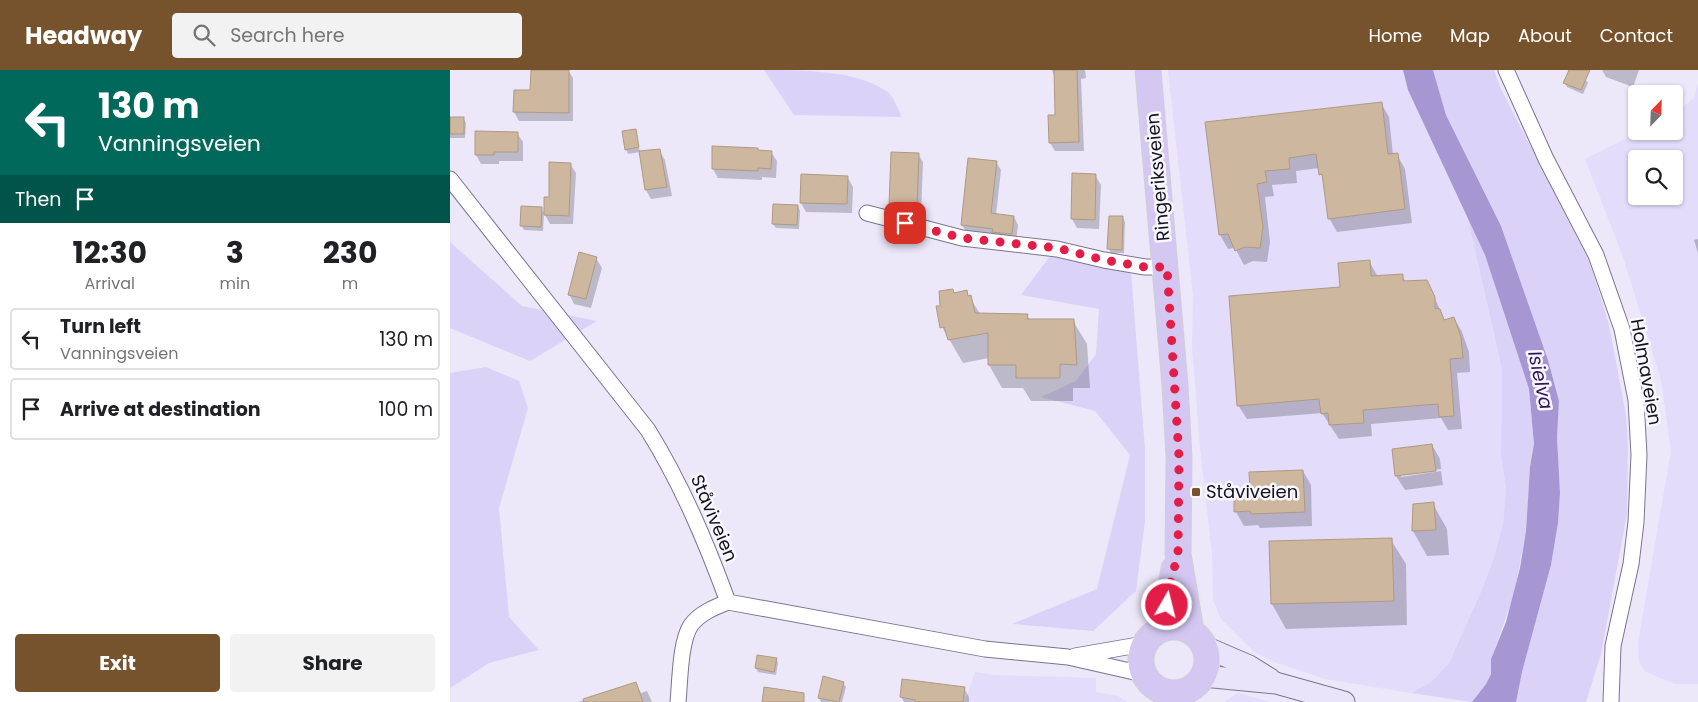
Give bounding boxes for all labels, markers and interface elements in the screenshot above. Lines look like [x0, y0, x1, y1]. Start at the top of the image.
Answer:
search box [172, 13, 522, 58]
text: Headway [25, 19, 142, 52]
icon: search [190, 21, 218, 49]
text: Search here [230, 22, 345, 49]
text: Home [1368, 23, 1422, 48]
text: Map [1450, 23, 1490, 48]
text: About [1518, 23, 1572, 48]
text: Contact [1600, 23, 1673, 48]
text: 130 m [98, 81, 200, 130]
north arrow [1628, 85, 1682, 140]
map controls [1628, 85, 1683, 205]
icon: left [15, 90, 80, 155]
street label: Ringeriksveien [1139, 112, 1176, 242]
text: Vanningsveien [98, 128, 261, 159]
button: search [1628, 150, 1683, 205]
icon: arrive [71, 185, 99, 213]
text: Then [15, 186, 61, 213]
pin [884, 202, 926, 244]
icon: arrive [891, 209, 919, 237]
text: 12:30 [72, 231, 147, 274]
text: 3 [226, 231, 244, 274]
text: 230 [323, 231, 378, 274]
text: Arrival [85, 272, 135, 295]
text: min [220, 272, 250, 295]
text: m [342, 272, 358, 295]
text: Turn left [60, 313, 141, 340]
street label: Holmaveien [1625, 317, 1668, 427]
icon: left [17, 325, 45, 353]
text: 130 m [379, 326, 433, 353]
text: Vanningsveien [60, 342, 178, 365]
water label: Isielva [1521, 348, 1560, 412]
icon: arrive [17, 395, 45, 423]
text: Arrive at destination [60, 396, 261, 423]
text: 100 m [378, 396, 433, 423]
street label: Ståviveien [685, 470, 744, 565]
place label: Ståviveien [1206, 479, 1298, 504]
marker: Ståviveien [1190, 486, 1202, 498]
position arrow [1140, 578, 1192, 630]
button: Exit [15, 634, 220, 692]
button: Share [230, 634, 435, 692]

